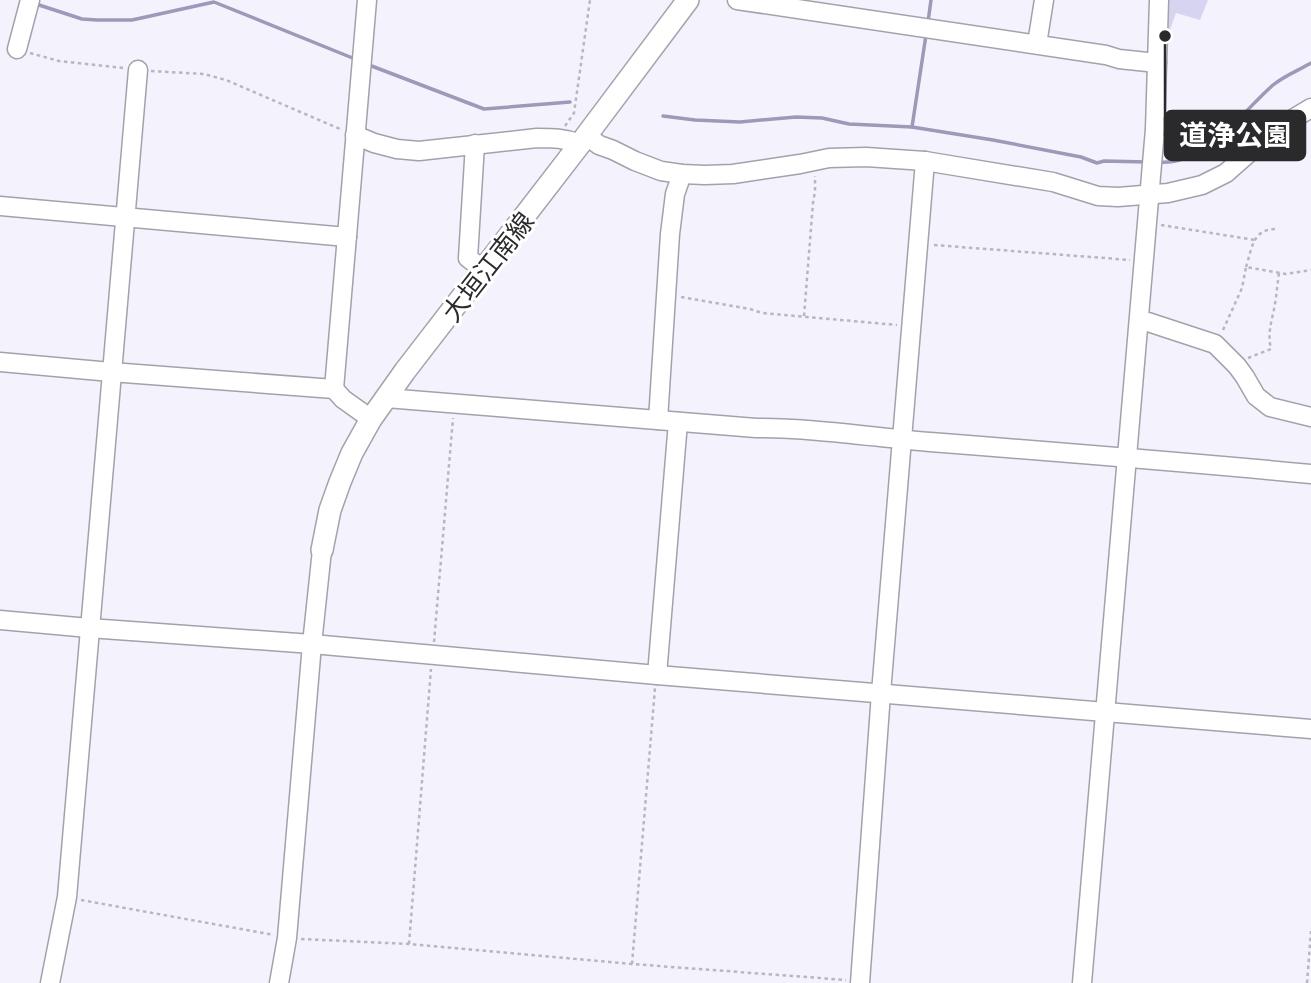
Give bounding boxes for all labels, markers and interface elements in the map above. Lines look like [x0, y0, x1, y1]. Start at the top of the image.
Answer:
callout: 道浄公園 [1165, 111, 1305, 160]
text: 道浄公園 [1179, 117, 1291, 151]
street label: 大垣江南線 [435, 205, 539, 327]

